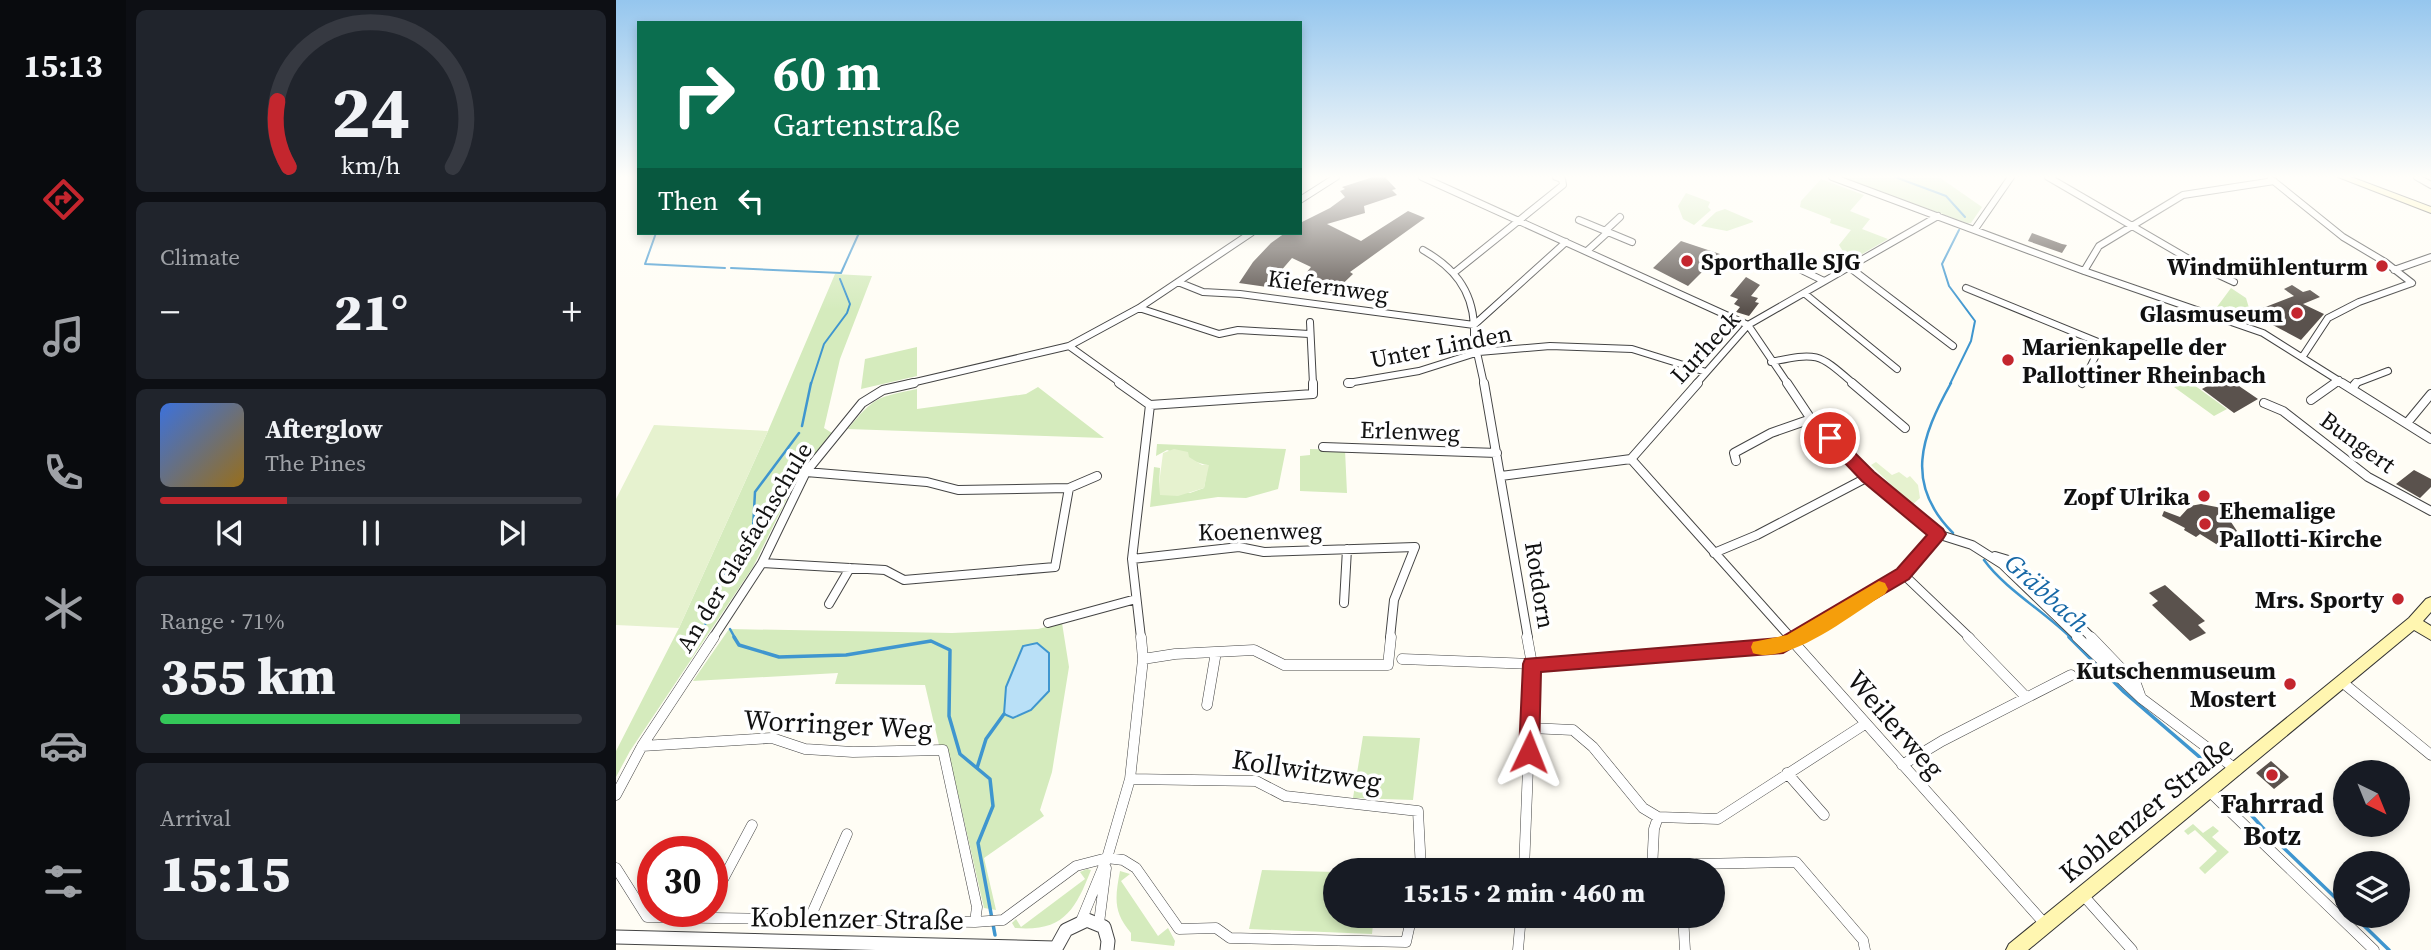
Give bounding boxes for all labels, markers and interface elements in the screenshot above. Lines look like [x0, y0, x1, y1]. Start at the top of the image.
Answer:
text: 60 m [773, 39, 881, 106]
text: 15:13 [24, 44, 102, 88]
icon: right [658, 49, 749, 140]
text: 24 [332, 62, 410, 161]
text: Gartenstraße [773, 103, 960, 147]
text: km/h [341, 148, 401, 182]
icon: directions [39, 175, 88, 224]
icon: left [732, 182, 770, 220]
text: Then [658, 183, 718, 219]
text: Climate [160, 241, 240, 273]
place label: Sporthalle SJG [1701, 245, 1861, 278]
place label: Windmühlenturm [2167, 250, 2368, 283]
marker: Sporthalle SJG [1679, 253, 1695, 269]
marker: Windmühlenturm [2374, 258, 2390, 274]
street label: Kiefernweg [1265, 261, 1391, 311]
text: 21° [334, 276, 408, 347]
text: − [160, 286, 180, 338]
text: + [562, 286, 582, 338]
place label: Glasmuseum [2140, 297, 2283, 330]
street label: Lurheck [1663, 303, 1748, 391]
marker: Glasmuseum [2289, 305, 2305, 321]
icon: music [39, 312, 88, 361]
street label: Unter Linden [1368, 316, 1514, 376]
place label: Marienkapelle der Pallottiner Rheinbach [2022, 330, 2266, 391]
marker: Marienkapelle der Pallottiner Rheinbach [2000, 352, 2016, 368]
street label: Bungert [2314, 403, 2403, 481]
pin [1800, 408, 1860, 468]
text: Afterglow [265, 411, 383, 447]
street label: Erlenweg [1359, 413, 1461, 449]
icon: arrive [1811, 419, 1849, 457]
street label: An der Glasfachschule [668, 436, 820, 658]
text: The Pines [265, 447, 366, 479]
icon: phone [39, 448, 88, 497]
place label: Zopf Ulrika [2064, 480, 2190, 513]
marker: Zopf Ulrika [2196, 488, 2212, 504]
place label: Ehemalige Pallotti-Kirche [2219, 494, 2382, 555]
street label: Koenenweg [1198, 513, 1322, 549]
icon: previous [211, 514, 249, 552]
icon: pause [352, 514, 390, 552]
icon: next [493, 514, 531, 552]
marker: Ehemalige Pallotti-Kirche [2197, 516, 2213, 532]
street label: Rotdorn [1517, 539, 1563, 631]
water label: Gräbbach [1997, 545, 2097, 641]
place label: Mrs. Sporty [2255, 583, 2384, 616]
icon: climate [39, 584, 88, 633]
marker: Mrs. Sporty [2390, 591, 2406, 607]
text: Range · 71% [160, 605, 285, 637]
text: 355 km [160, 640, 336, 711]
place label: Kutschenmuseum Mostert [2076, 654, 2276, 715]
street label: Weilerweg [1838, 662, 1954, 786]
marker: Kutschenmuseum Mostert [2282, 676, 2298, 692]
street label: Worringer Weg [743, 700, 933, 748]
position arrow [1492, 715, 1566, 789]
icon: car [39, 721, 88, 770]
street label: Koblenzer Straße [2051, 727, 2241, 891]
street label: Kollwitzweg [1230, 739, 1384, 801]
north arrow [2333, 760, 2410, 836]
map controls [2333, 760, 2410, 928]
marker: Fahrrad Botz [2264, 767, 2280, 783]
place label: Fahrrad Botz [2220, 784, 2324, 854]
text: Arrival [160, 802, 231, 834]
speed limit sign: 30 [637, 836, 728, 927]
text: 15:15 [160, 837, 290, 908]
button: layers [2333, 851, 2410, 928]
icon: filters [39, 857, 88, 906]
text: 15:15 · 2 min · 460 m [1403, 875, 1645, 911]
street label: Koblenzer Straße [750, 897, 964, 939]

